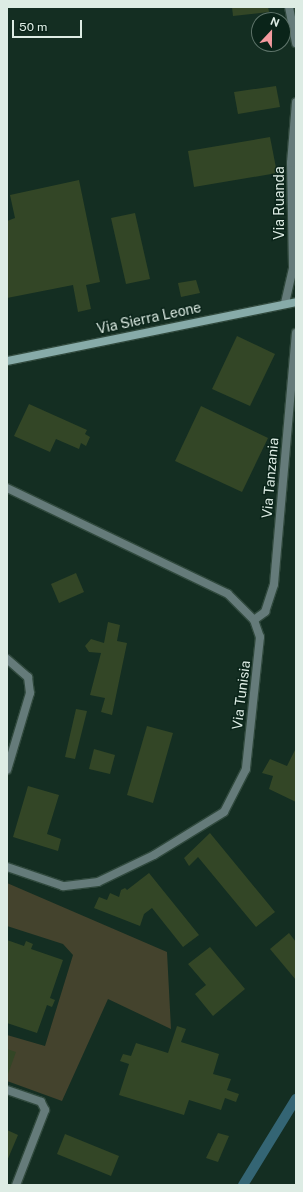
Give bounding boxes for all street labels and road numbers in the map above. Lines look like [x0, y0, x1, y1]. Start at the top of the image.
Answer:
street label: Via Ruanda [271, 166, 287, 240]
street label: Via Sierra Leone [95, 299, 203, 337]
street label: Via Tanzania [258, 437, 282, 519]
street label: Via Tunisia [228, 659, 254, 731]

